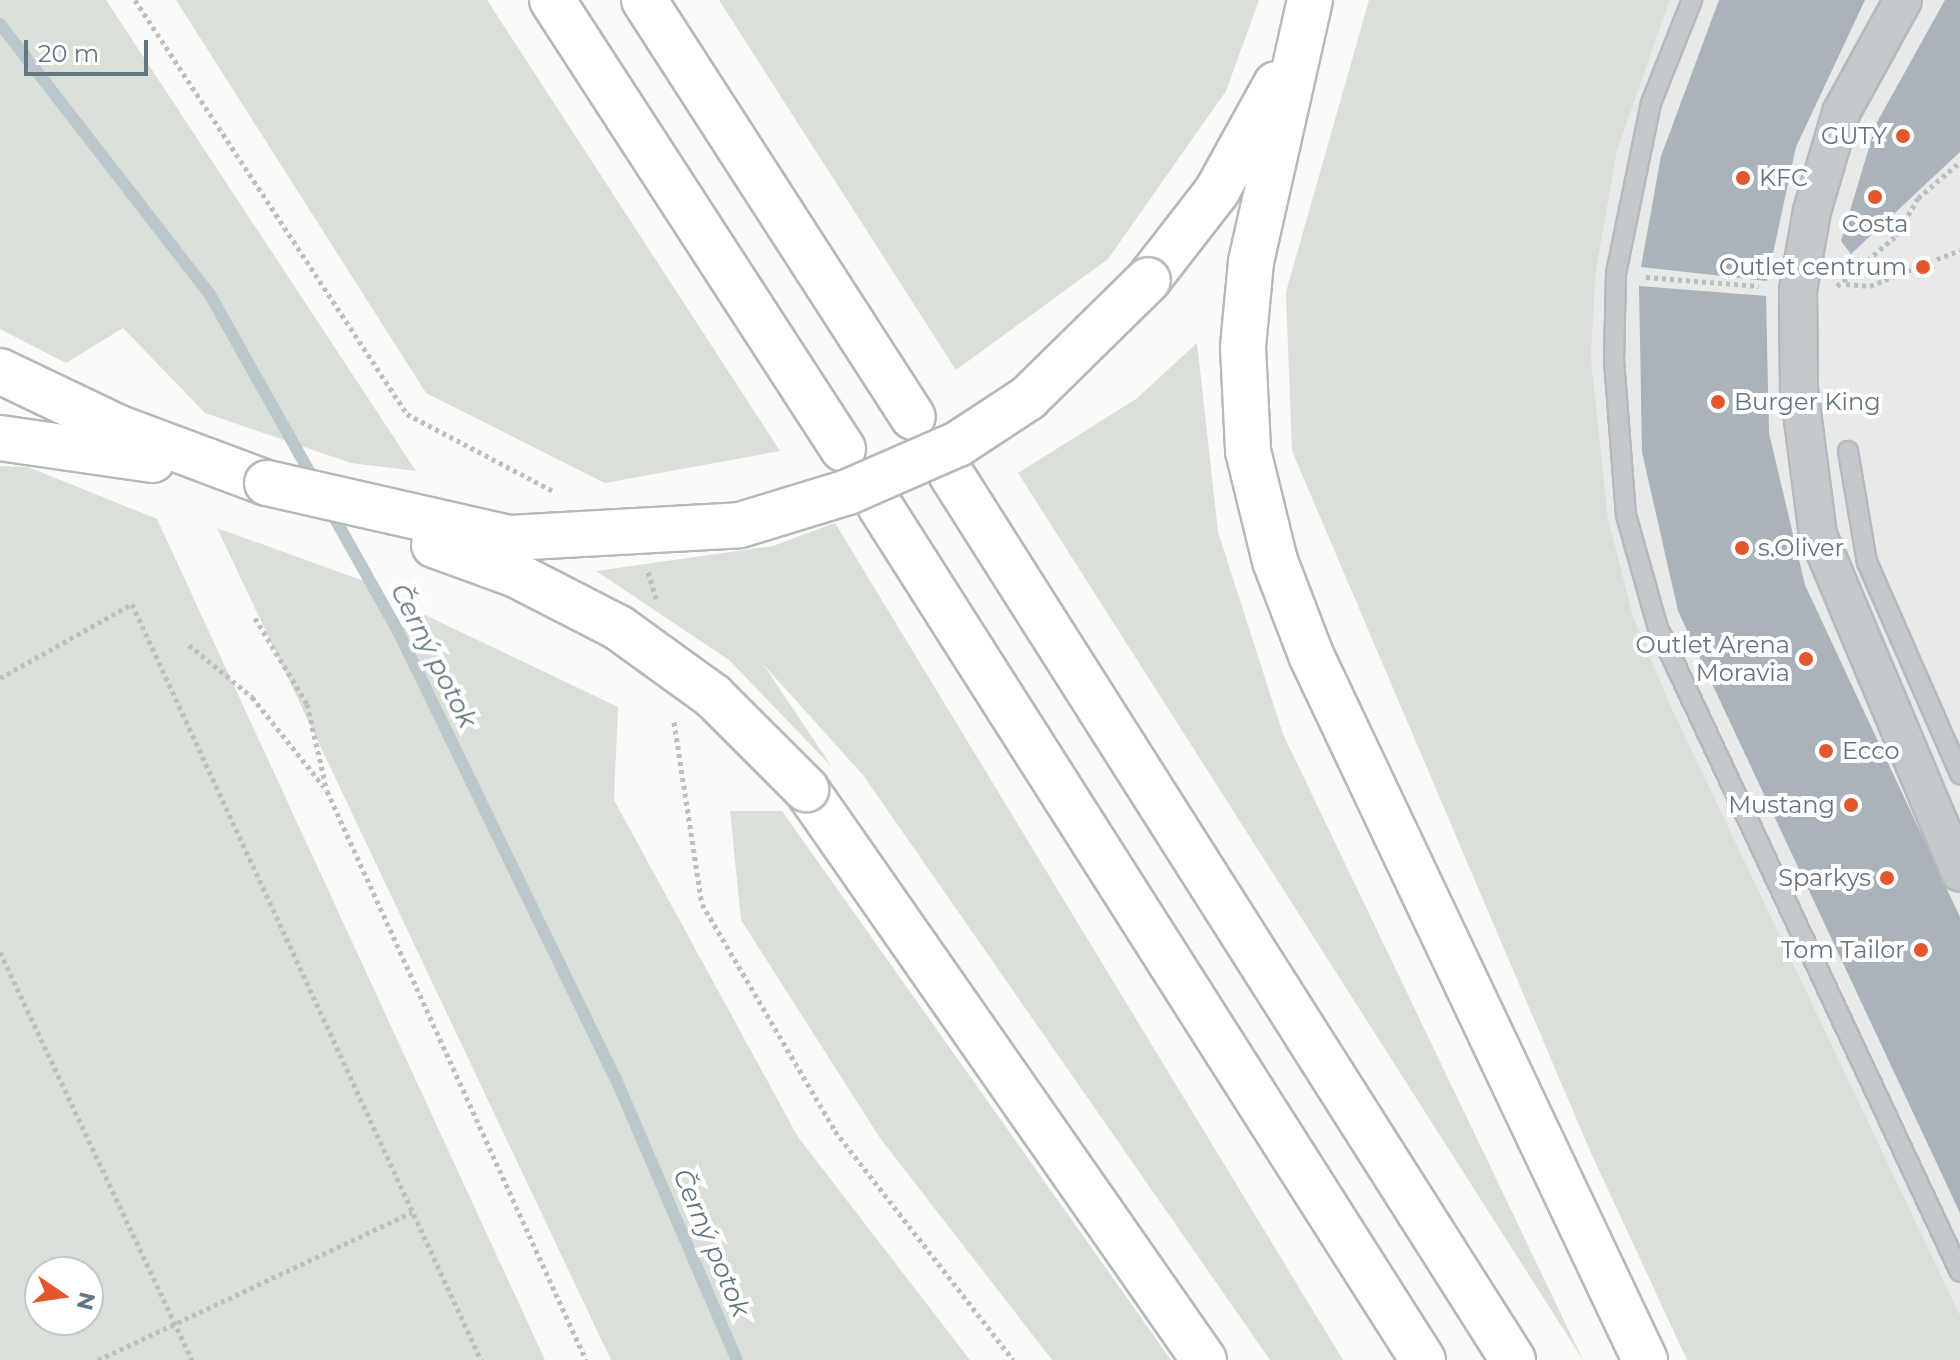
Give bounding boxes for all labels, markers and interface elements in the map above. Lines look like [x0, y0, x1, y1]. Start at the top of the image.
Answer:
scale bar [28, 24, 152, 74]
text: 20 m [38, 39, 99, 68]
place label: GUTY [1821, 122, 1887, 150]
marker: GUTY [1894, 127, 1912, 145]
place label: KFC [1759, 164, 1808, 192]
marker: KFC [1734, 169, 1752, 187]
marker: Costa [1866, 188, 1884, 206]
place label: Costa [1842, 210, 1908, 238]
place label: Outlet centrum [1719, 253, 1907, 281]
marker: Outlet centrum [1914, 258, 1932, 276]
place label: Burger King [1734, 388, 1881, 416]
marker: Burger King [1709, 393, 1727, 411]
place label: s.Oliver [1758, 534, 1844, 562]
marker: s.Oliver [1733, 539, 1751, 557]
water label: Černý potok [383, 579, 483, 733]
place label: Outlet Arena Moravia [1636, 631, 1790, 687]
marker: Outlet Arena Moravia [1797, 650, 1815, 668]
place label: Ecco [1842, 737, 1900, 765]
marker: Ecco [1817, 742, 1835, 760]
place label: Mustang [1728, 791, 1835, 819]
marker: Mustang [1842, 796, 1860, 814]
place label: Sparkys [1778, 864, 1871, 892]
marker: Sparkys [1878, 869, 1896, 887]
place label: Tom Tailor [1781, 936, 1905, 964]
marker: Tom Tailor [1912, 941, 1930, 959]
water label: Černý potok [666, 1164, 756, 1322]
north arrow [24, 1256, 104, 1336]
text: N [71, 1289, 101, 1313]

